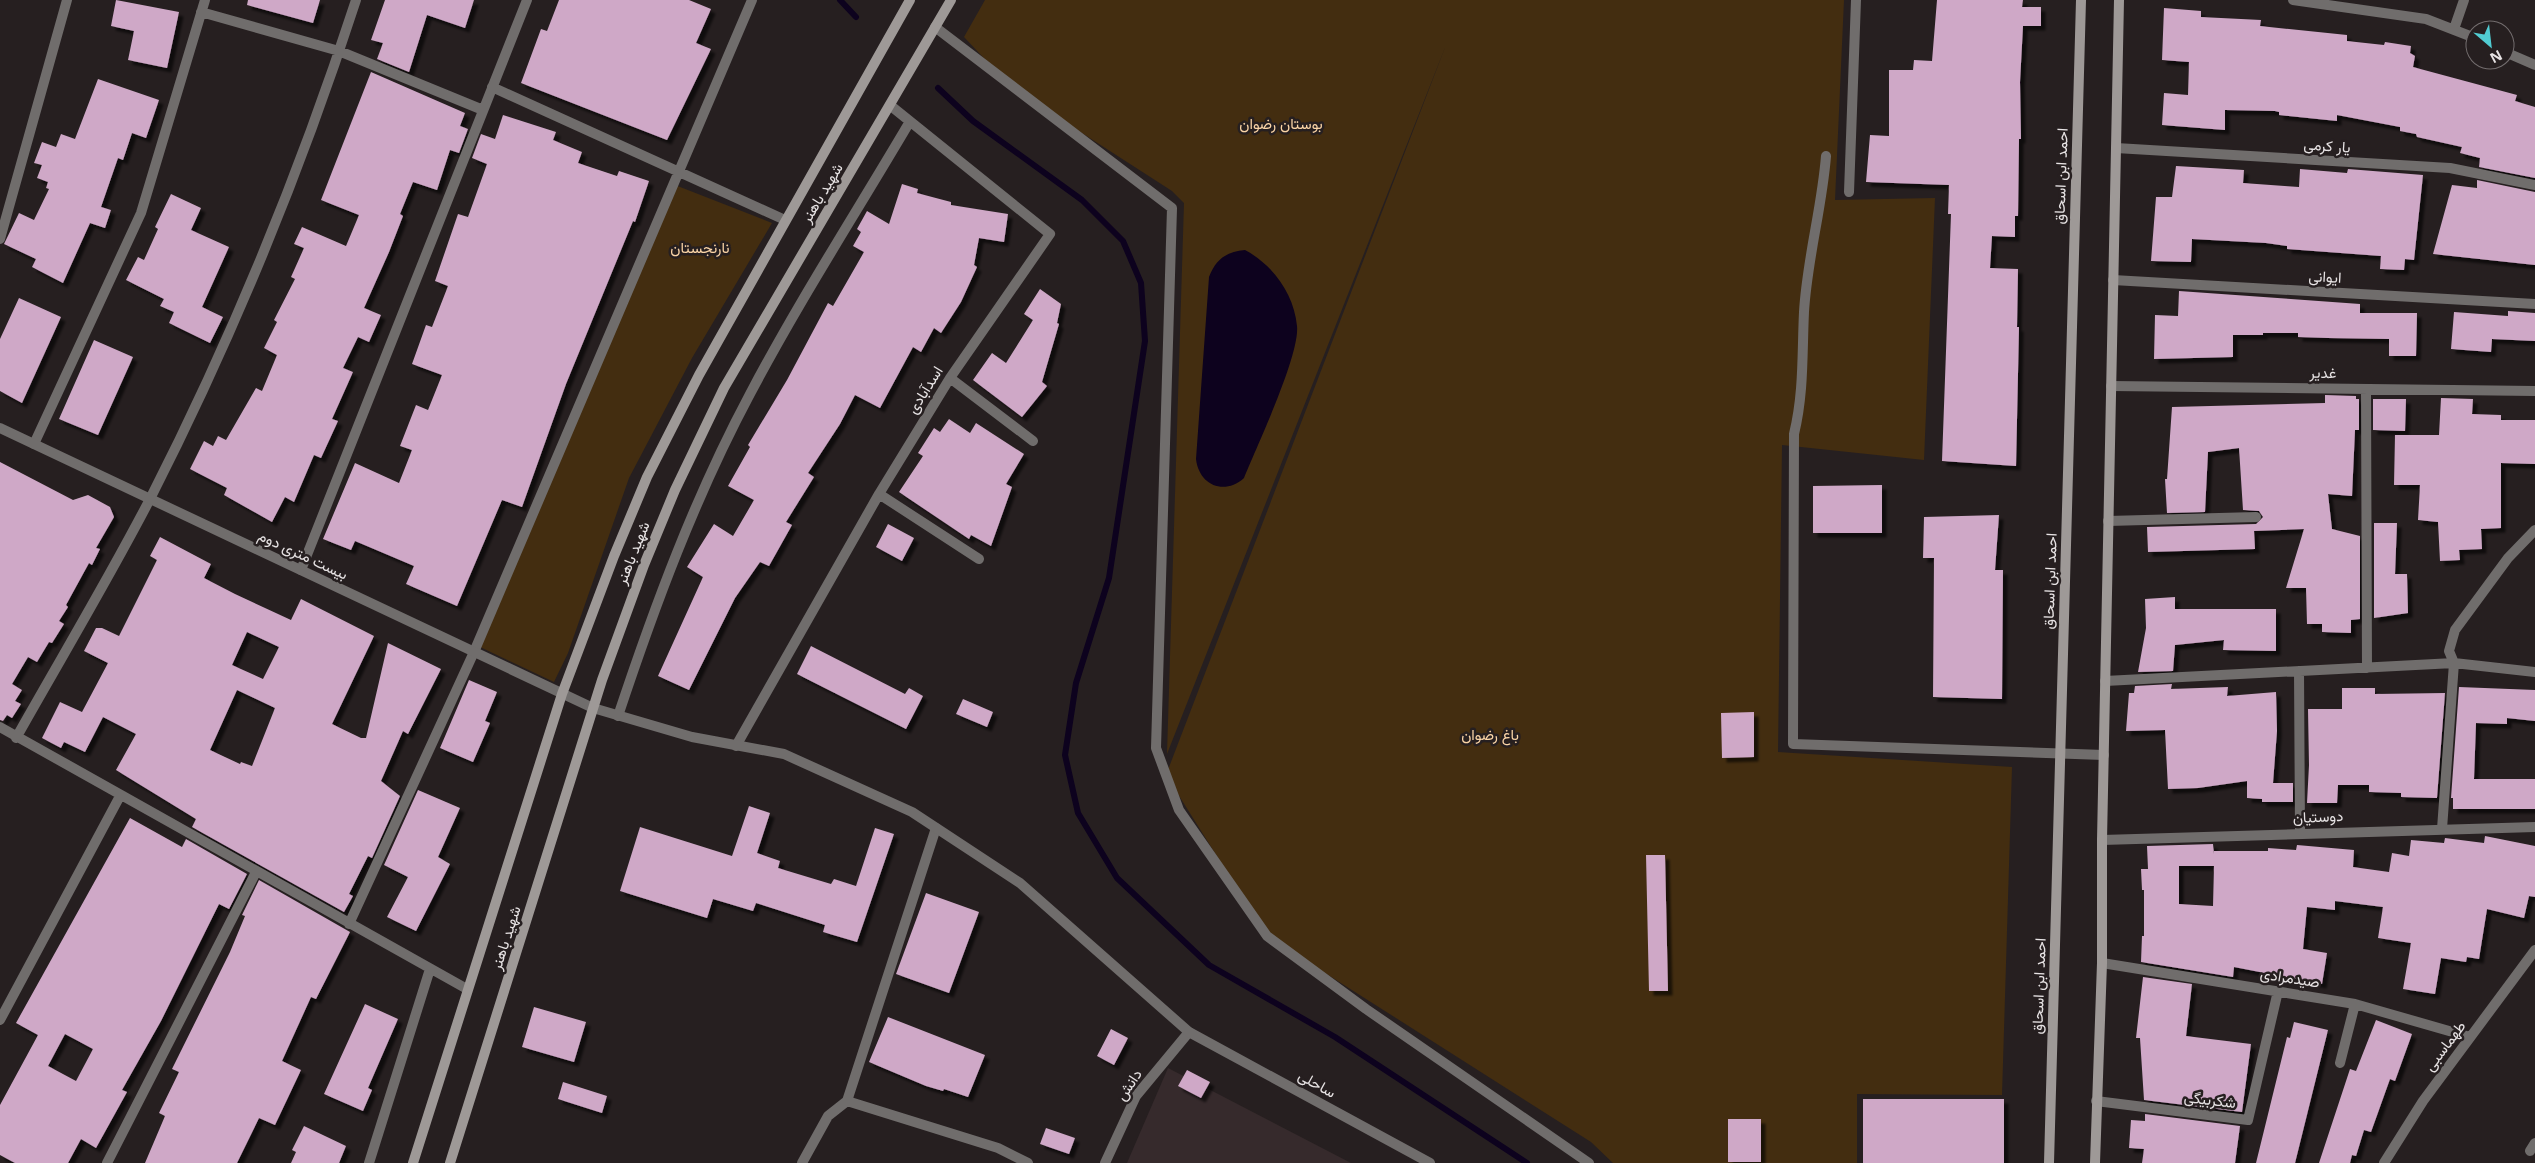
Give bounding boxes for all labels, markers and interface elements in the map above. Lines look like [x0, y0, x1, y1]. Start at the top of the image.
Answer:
north arrow [2465, 20, 2515, 70]
text: N [2487, 46, 2506, 68]
park label: بوستان رضوان [1239, 113, 1323, 133]
street label: احمد ابن اسحاق [2048, 127, 2073, 225]
street label: یار کرمی [2303, 133, 2351, 158]
street label: شهید باهنر [795, 159, 847, 227]
park label: نارنجستان [670, 237, 730, 257]
street label: ایوانی [2308, 265, 2342, 288]
street label: اسدآبادی [902, 362, 947, 418]
street label: غدیر [2308, 362, 2337, 382]
street label: شهید باهنر [610, 518, 654, 588]
street label: بیست متری دوم [255, 525, 352, 585]
street label: احمد ابن اسحاق [2037, 532, 2062, 630]
park label: باغ رضوان [1461, 724, 1519, 746]
street label: دوستیان [2292, 805, 2344, 827]
street label: شهید باهنر [485, 903, 525, 973]
street label: احمد ابن اسحاق [2026, 937, 2051, 1035]
street label: صیدمرادی [2259, 962, 2321, 993]
street label: طهماسبی [2419, 1016, 2471, 1075]
street label: دانش [1111, 1065, 1147, 1104]
street label: ساحلی [1295, 1065, 1340, 1103]
street label: شکربیگی [2183, 1086, 2237, 1113]

